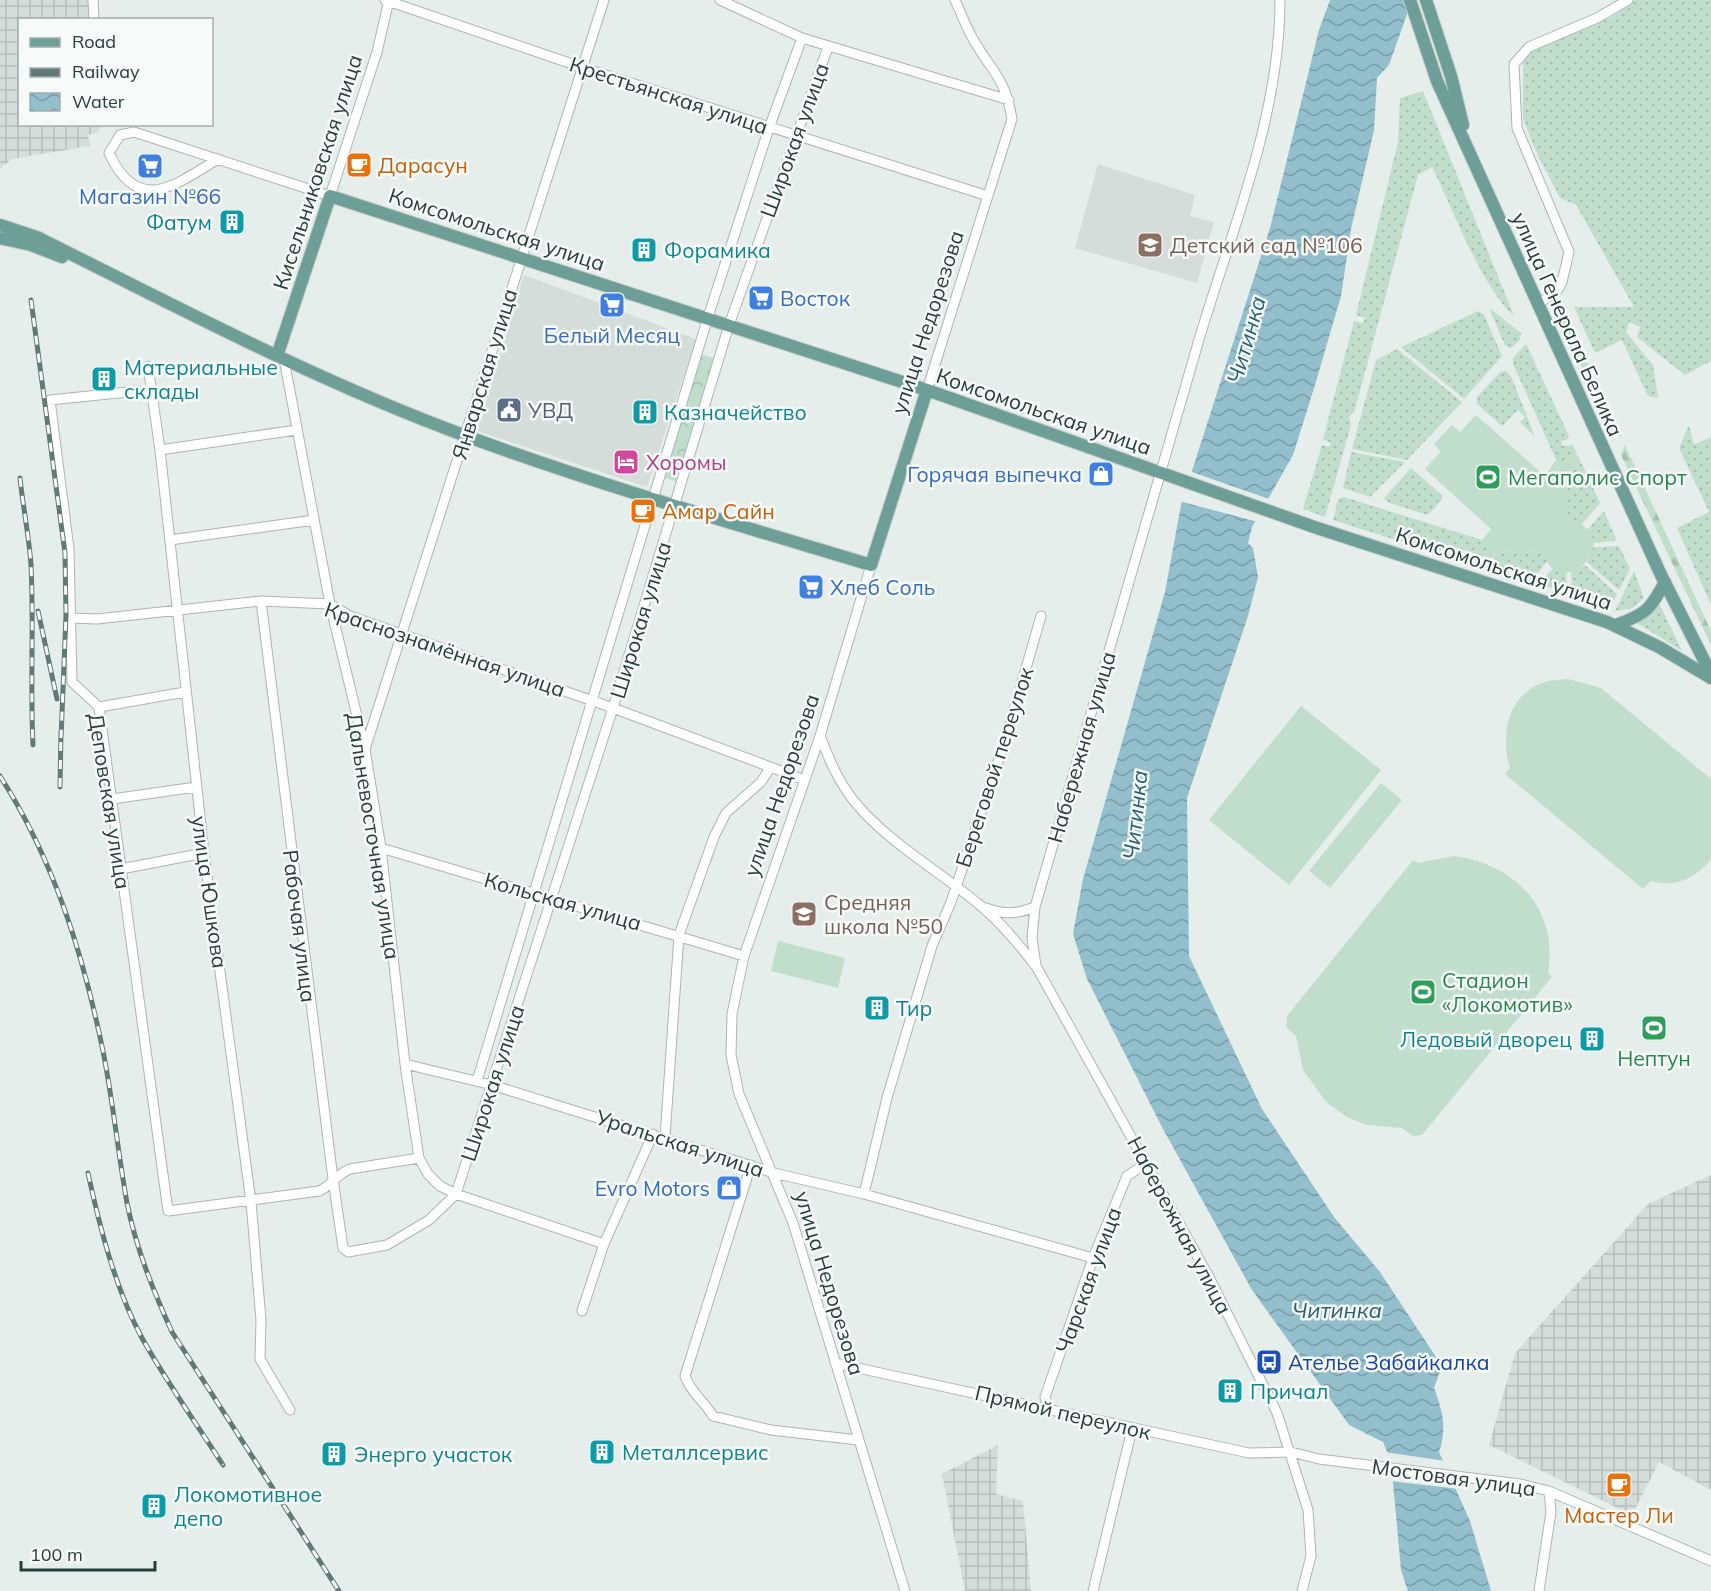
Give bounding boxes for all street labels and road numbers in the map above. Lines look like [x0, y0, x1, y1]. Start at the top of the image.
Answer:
street label: Кисельниковская улица [267, 51, 367, 293]
street label: Крестьянская улица [566, 51, 772, 139]
street label: Широкая улица [754, 59, 834, 221]
street label: Комсомольская улица [386, 182, 608, 276]
street label: улица Генерала Белика [1507, 208, 1629, 440]
street label: улица Недорезова [885, 227, 969, 417]
street label: Январская улица [446, 285, 522, 463]
street label: Комсомольская улица [933, 362, 1155, 460]
street label: Комсомольская улица [1393, 521, 1615, 615]
street label: Широкая улица [604, 538, 676, 702]
street label: Краснознамённая улица [321, 596, 569, 702]
street label: Набережная улица [1041, 648, 1121, 846]
street label: Береговой переулок [949, 663, 1039, 870]
street label: улица Недорезова [738, 690, 824, 880]
street label: Деповская улица [83, 711, 137, 891]
street label: Дальневосточная улица [342, 711, 406, 961]
street label: улица Юшкова [186, 814, 234, 970]
street label: Рабочая улица [278, 848, 322, 1004]
street label: Кольская улица [481, 866, 645, 936]
street label: Широкая улица [455, 1002, 529, 1164]
street label: Уральская улица [592, 1103, 767, 1182]
street label: Набережная улица [1122, 1132, 1238, 1318]
street label: улица Недорезова [790, 1188, 870, 1378]
street label: Чарская улица [1050, 1204, 1126, 1356]
street label: Прямой переулок [973, 1379, 1154, 1445]
street label: Мостовая улица [1370, 1453, 1538, 1501]

